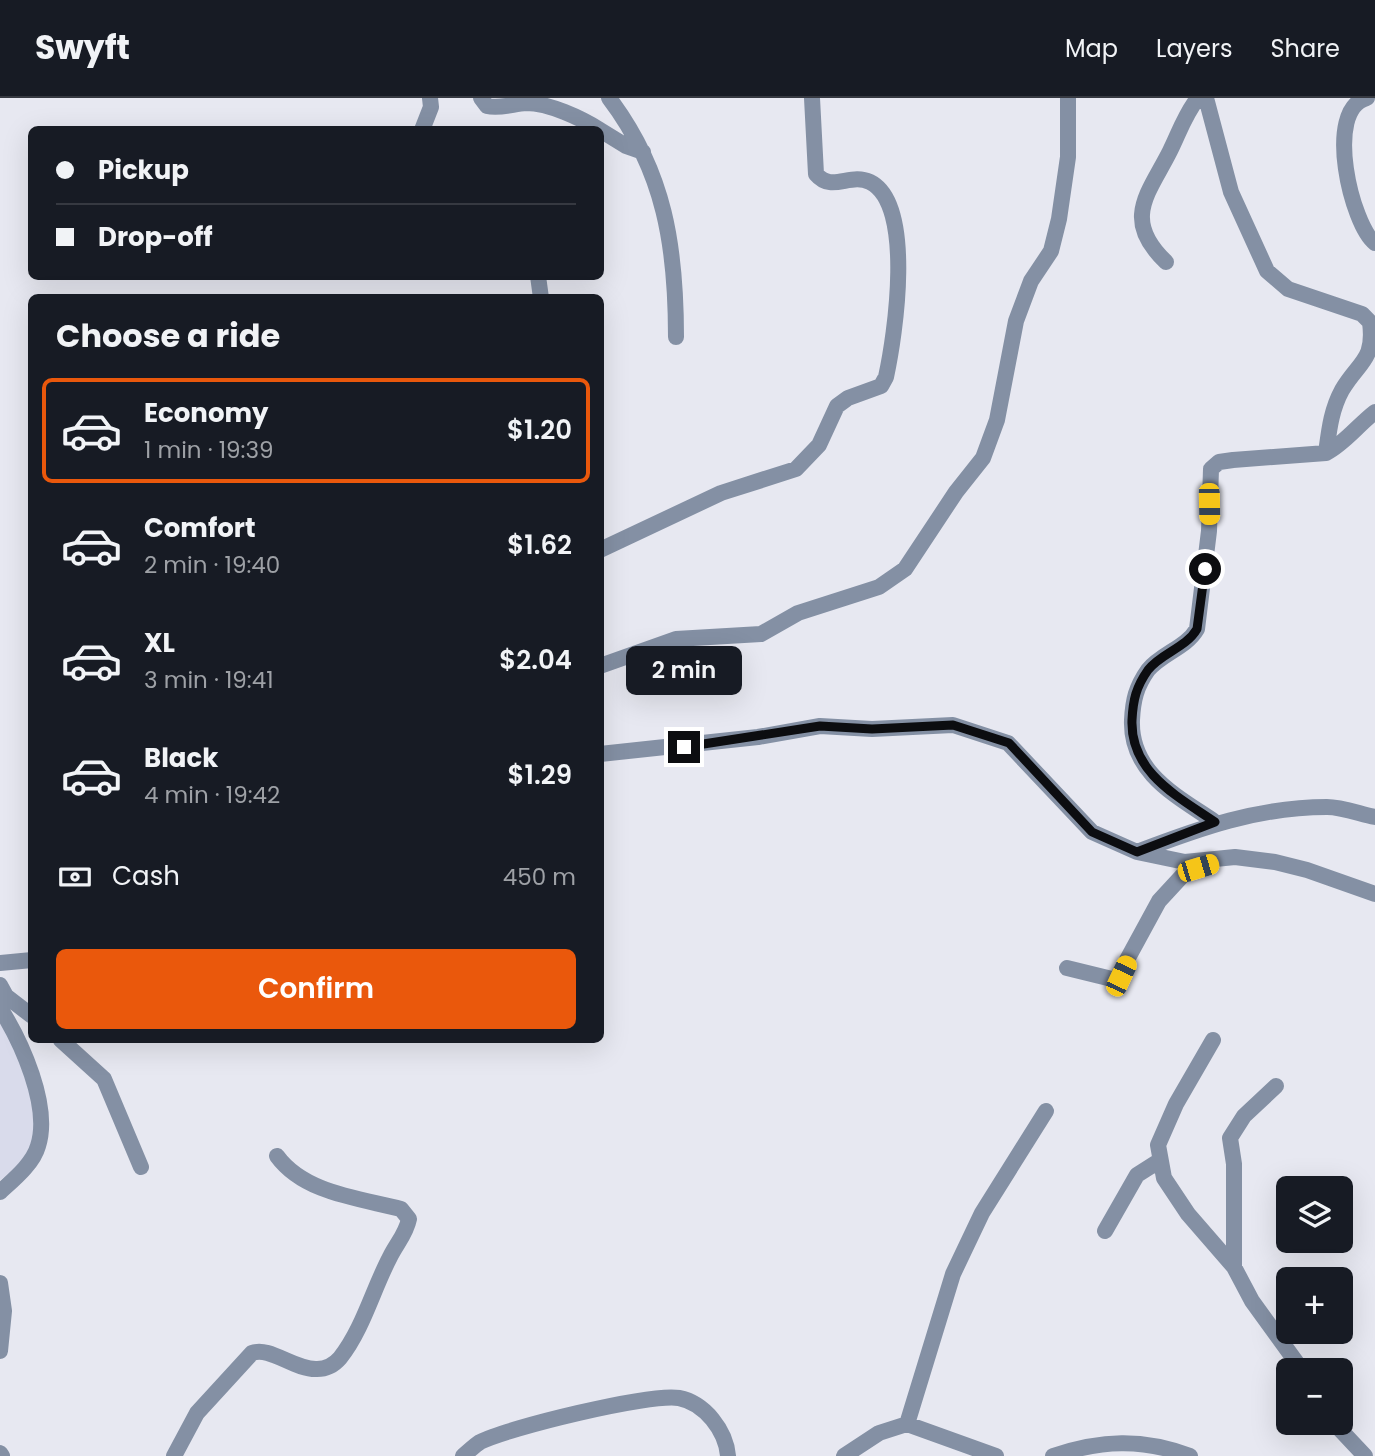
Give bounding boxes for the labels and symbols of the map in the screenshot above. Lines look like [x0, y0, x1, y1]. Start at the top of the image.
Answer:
car [1199, 483, 1220, 525]
route start [1189, 553, 1221, 585]
callout: 2 min [626, 646, 742, 694]
route end [668, 731, 700, 763]
car [1175, 852, 1222, 884]
car [1103, 953, 1140, 999]

